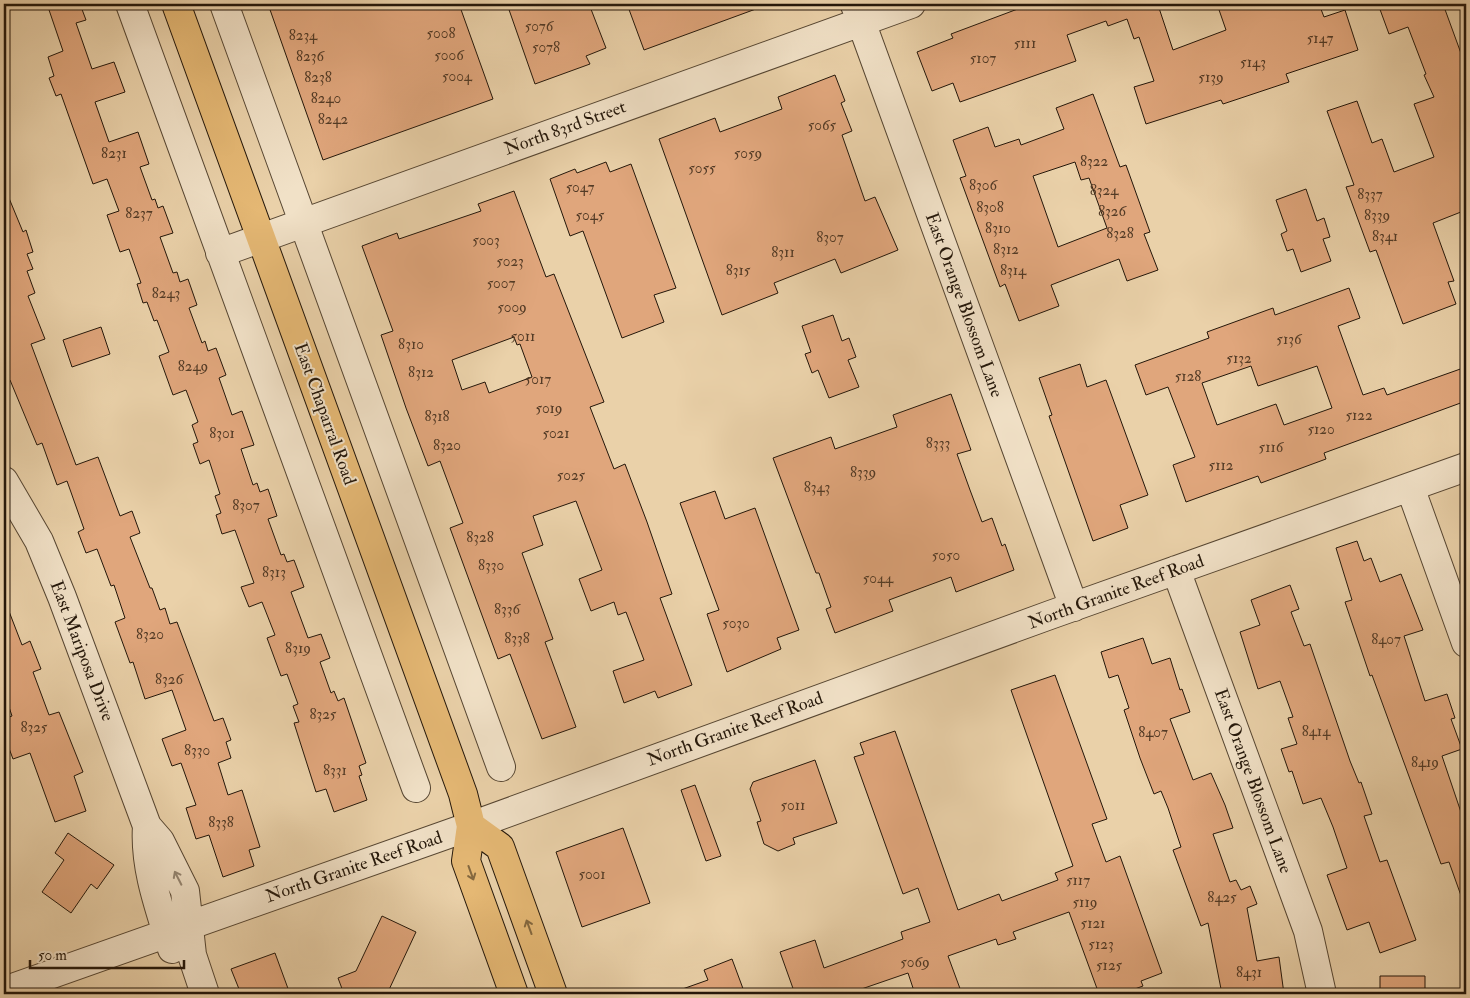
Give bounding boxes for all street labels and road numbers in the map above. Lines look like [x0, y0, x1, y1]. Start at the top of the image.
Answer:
street label: North 83rd Street [501, 95, 629, 161]
street label: East Orange Blossom Lane [920, 209, 1008, 401]
street label: East Chaparral Road [289, 340, 361, 488]
street label: North Granite Reef Road [1025, 549, 1207, 635]
street label: East Mariposa Drive [45, 577, 120, 725]
street label: East Orange Blossom Lane [1209, 685, 1297, 877]
street label: North Granite Reef Road [644, 686, 826, 772]
street label: North Granite Reef Road [263, 826, 446, 908]

